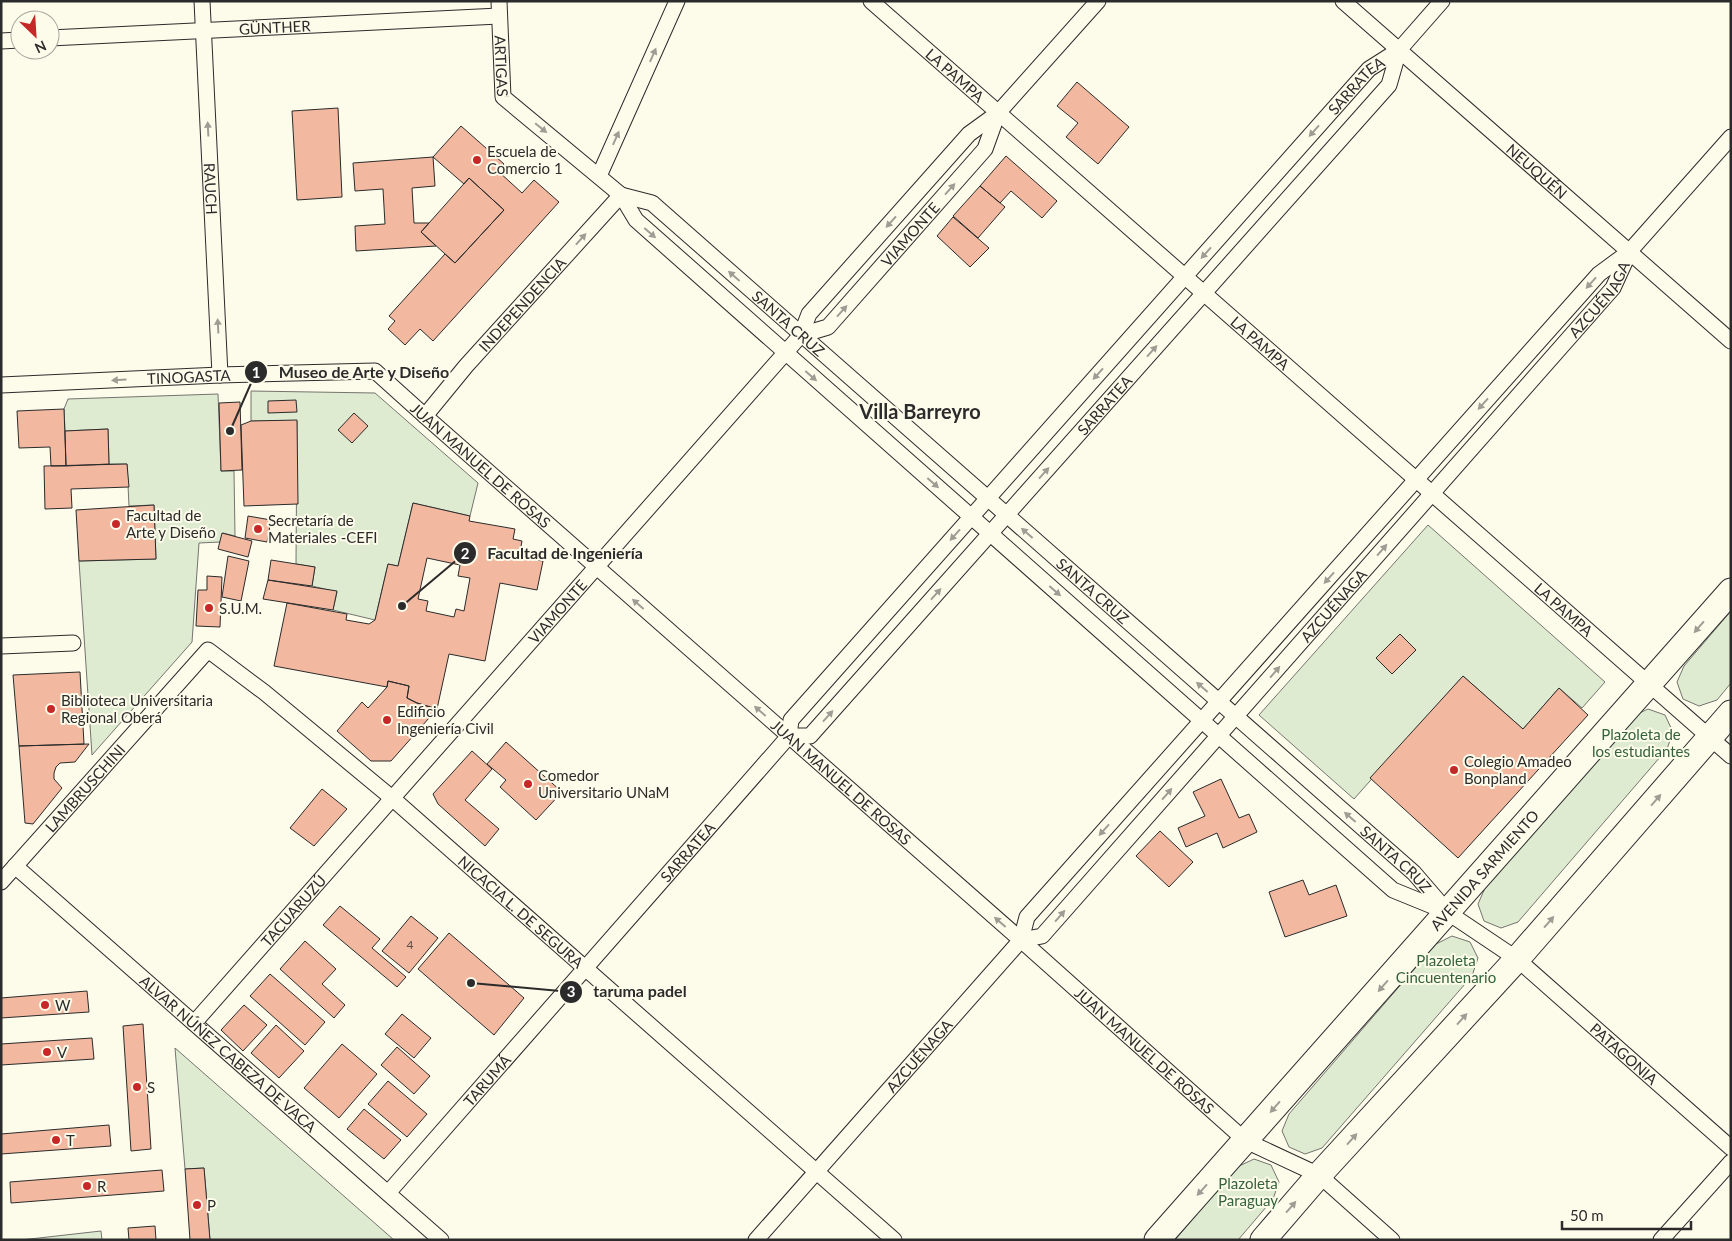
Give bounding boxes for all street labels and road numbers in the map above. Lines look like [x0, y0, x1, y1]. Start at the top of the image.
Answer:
street label: GÜNTHER [238, 16, 312, 38]
street label: ARTIGAS [491, 35, 512, 97]
street label: LA PAMPA [922, 44, 989, 106]
street label: SARRATEA [1324, 52, 1388, 118]
street label: NEUQUÉN [1503, 140, 1571, 202]
street label: RAUCH [201, 162, 221, 215]
street label: VIAMONTE [877, 198, 943, 270]
street label: INDEPENDENCIA [475, 253, 570, 355]
street label: AZCUÉNAGA [1565, 258, 1633, 341]
street label: SANTA CRUZ [749, 287, 829, 360]
street label: LA PAMPA [1227, 312, 1294, 374]
street label: TINOGASTA [147, 366, 232, 387]
street label: SARRATEA [1073, 371, 1136, 439]
street label: JUAN MANUEL DE ROSAS [407, 399, 555, 531]
street label: SANTA CRUZ [1053, 554, 1133, 627]
street label: AZCUÉNAGA [1296, 565, 1371, 646]
street label: VIAMONTE [524, 576, 590, 647]
street label: LA PAMPA [1531, 579, 1597, 640]
street label: JUAN MANUEL DE ROSAS [768, 716, 915, 848]
street label: LAMBRUSCHINI [41, 740, 129, 836]
street label: AVENIDA SARMIENTO [1426, 806, 1542, 934]
street label: SARRATEA [656, 817, 719, 885]
street label: SANTA CRUZ [1357, 821, 1435, 896]
street label: NICACIA L. DE SEGURA [455, 852, 588, 972]
street label: TACUARUZÚ [257, 871, 329, 950]
street label: ALVAR NÚÑEZ CABEZA DE VACA [137, 971, 321, 1136]
street label: JUAN MANUEL DE ROSAS [1071, 984, 1218, 1117]
street label: AZCUÉNAGA [882, 1015, 956, 1096]
street label: PATAGONIA [1587, 1019, 1662, 1089]
street label: TARUMÁ [460, 1050, 515, 1110]

